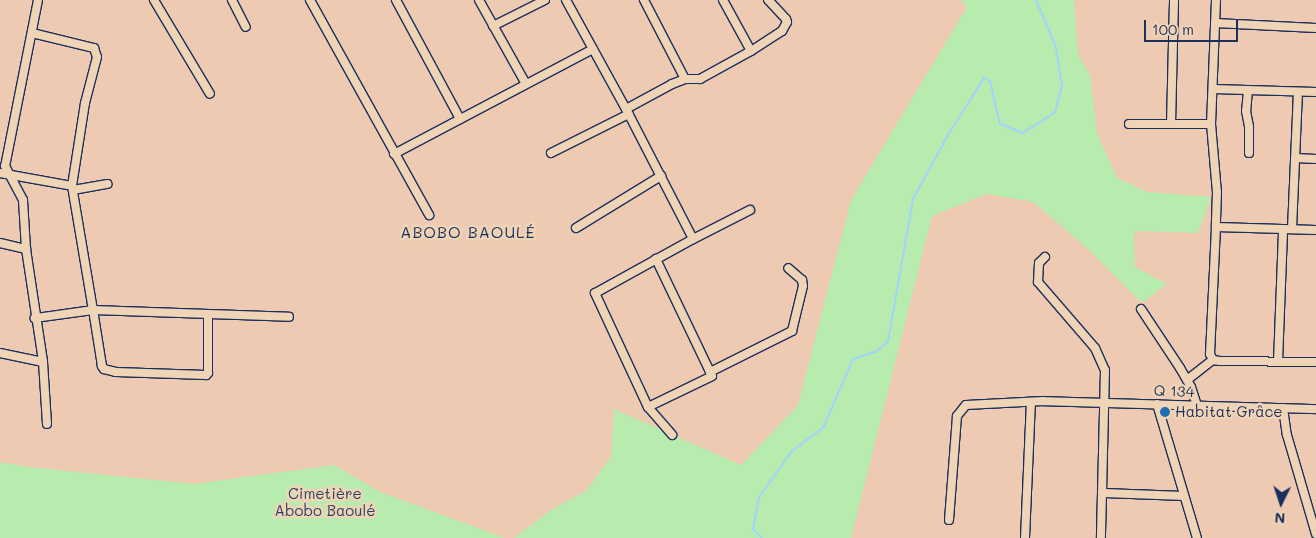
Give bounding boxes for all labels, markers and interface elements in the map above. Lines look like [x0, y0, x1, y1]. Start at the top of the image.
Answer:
scale bar [1146, 10, 1240, 42]
text: 100 m [1152, 19, 1194, 39]
district label: ABOBO BAOULÉ [399, 222, 537, 242]
street label: Q 134 [1153, 381, 1195, 401]
place label: Habitat Grâce [1175, 403, 1283, 421]
marker: Habitat Grâce [1159, 406, 1171, 418]
north arrow [1256, 478, 1306, 528]
park label: Cimetière Abobo Baoulé [275, 484, 375, 519]
text: N [1274, 509, 1286, 528]

